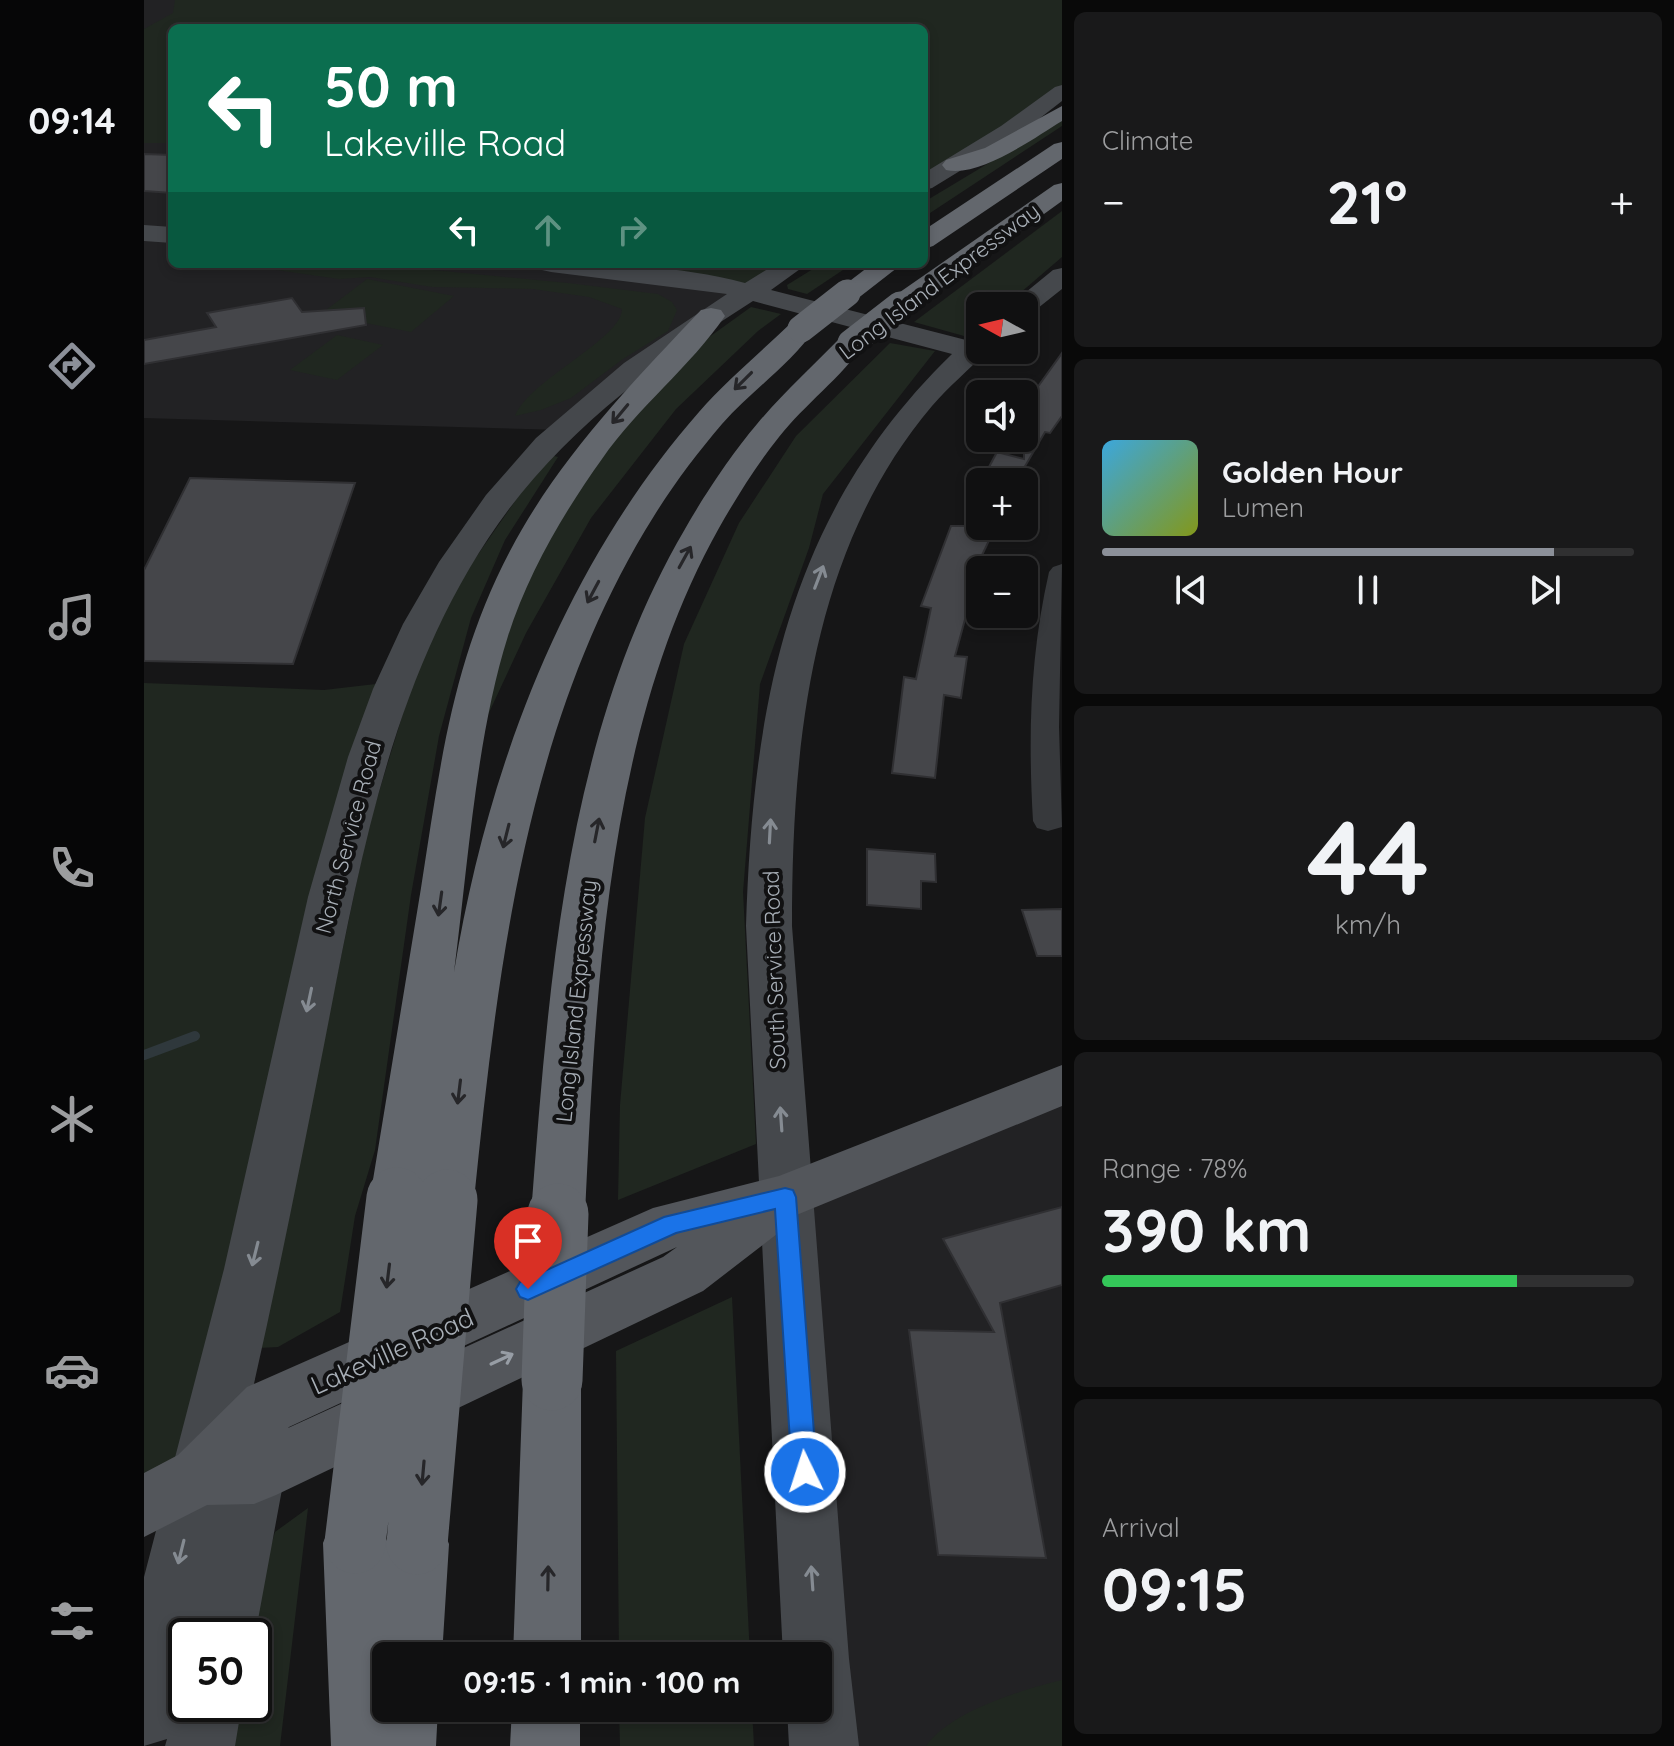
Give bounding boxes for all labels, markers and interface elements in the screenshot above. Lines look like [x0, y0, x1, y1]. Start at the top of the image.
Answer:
text: 50 m [324, 51, 458, 121]
icon: left [192, 56, 296, 160]
text: 09:14 [28, 98, 116, 143]
text: Lakeville Road [324, 120, 566, 165]
text: Climate [1102, 124, 1193, 157]
text: 21° [1327, 164, 1408, 239]
text: − [1102, 174, 1125, 229]
text: + [1609, 174, 1634, 229]
street label: Long Island Expressway [833, 196, 1045, 366]
icon: left [442, 208, 486, 252]
icon: ahead [526, 208, 570, 252]
icon: right [610, 208, 654, 252]
north arrow [966, 292, 1038, 364]
map controls [966, 292, 1038, 628]
icon: directions [44, 338, 100, 394]
one-way arrow [734, 371, 753, 390]
button: sound [966, 380, 1038, 452]
one-way arrow [611, 403, 629, 424]
text: Golden Hour [1222, 453, 1403, 491]
button: + [966, 468, 1038, 540]
text: Lumen [1222, 491, 1304, 524]
one-way arrow [678, 546, 694, 569]
button: − [966, 556, 1038, 628]
one-way arrow [813, 565, 827, 590]
icon: previous [1169, 568, 1213, 612]
icon: pause [1346, 568, 1390, 612]
icon: next [1523, 568, 1567, 612]
one-way arrow [584, 580, 600, 603]
icon: music [44, 589, 100, 645]
street label: North Service Road [309, 737, 387, 937]
text: 44 [1307, 791, 1429, 921]
one-way arrow [590, 818, 605, 843]
one-way arrow [763, 819, 778, 845]
one-way arrow [497, 823, 512, 848]
icon: phone [44, 840, 100, 896]
street label: South Service Road [757, 870, 791, 1070]
street label: Long Island Expressway [549, 878, 603, 1124]
one-way arrow [432, 891, 447, 916]
text: km/h [1335, 908, 1401, 941]
one-way arrow [300, 986, 315, 1012]
one-way arrow [451, 1079, 466, 1104]
icon: climate [44, 1091, 100, 1147]
one-way arrow [773, 1106, 788, 1133]
text: Range · 78% [1102, 1152, 1248, 1185]
text: 390 km [1102, 1192, 1311, 1267]
pin [494, 1207, 562, 1289]
icon: arrive [506, 1219, 550, 1263]
one-way arrow [246, 1240, 261, 1266]
one-way arrow [380, 1263, 395, 1288]
street label: Lakeville Road [305, 1300, 479, 1402]
icon: car [44, 1342, 100, 1398]
one-way arrow [490, 1351, 514, 1366]
position arrow [763, 1430, 847, 1514]
one-way arrow [416, 1459, 431, 1486]
text: Arrival [1102, 1511, 1180, 1544]
one-way arrow [173, 1538, 188, 1564]
text: 09:15 [1102, 1551, 1247, 1626]
one-way arrow [541, 1565, 556, 1592]
one-way arrow [804, 1565, 819, 1592]
icon: filters [44, 1593, 100, 1649]
speed limit sign: 50 [168, 1618, 272, 1722]
text: 09:15 · 1 min · 100 m [464, 1663, 740, 1701]

